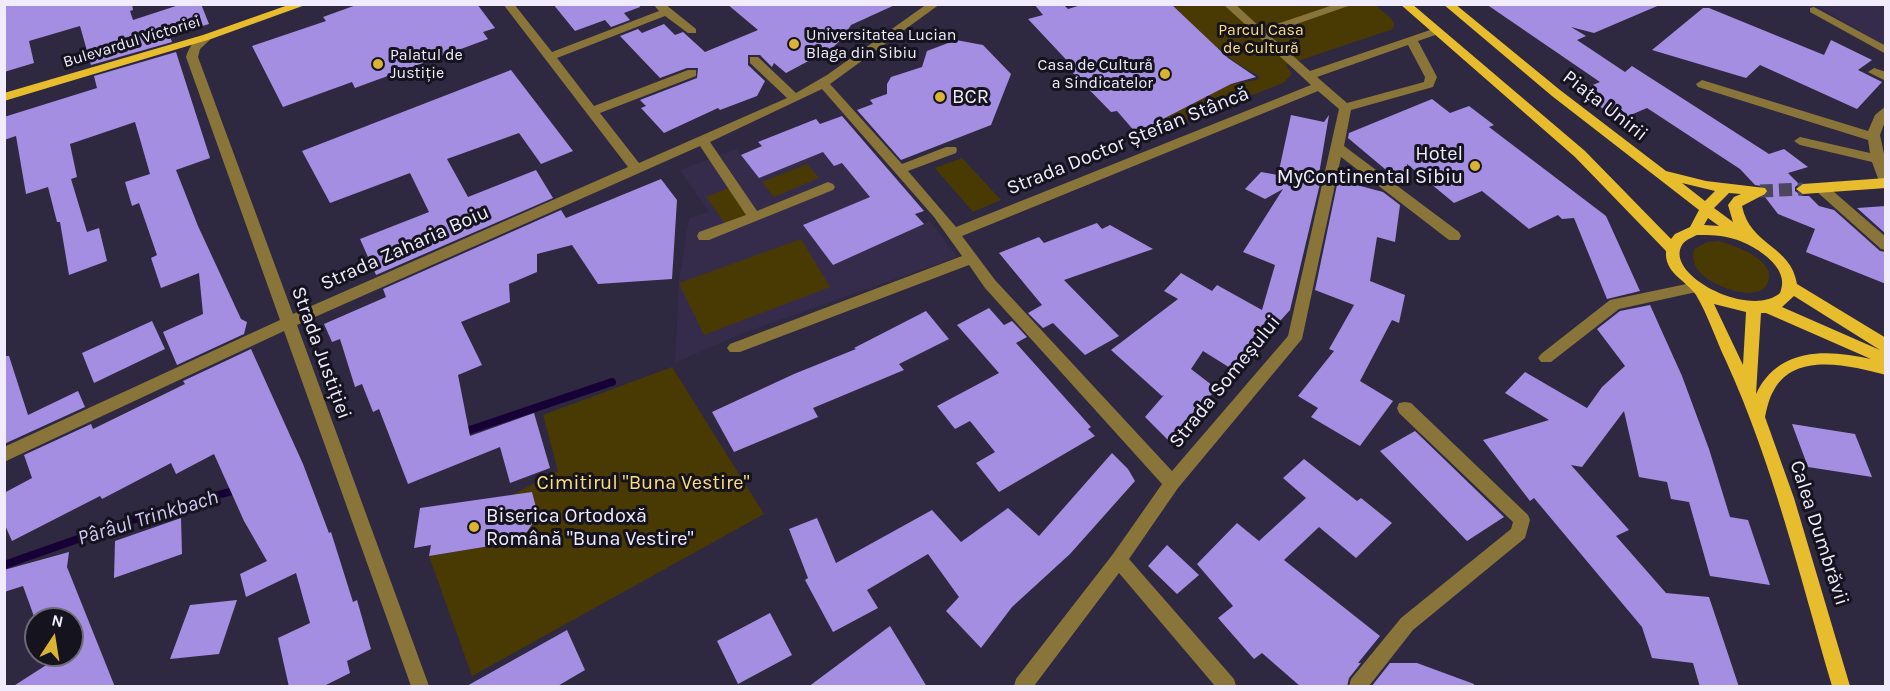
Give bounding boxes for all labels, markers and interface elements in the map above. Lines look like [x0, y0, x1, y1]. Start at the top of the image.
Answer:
street label: Bulevardul Victoriei [61, 12, 203, 72]
park label: Parcul Casa de Cultură [1218, 20, 1304, 58]
place label: Universitatea Lucian Blaga din Sibiu [806, 25, 956, 63]
marker: Universitatea Lucian Blaga din Sibiu [787, 37, 801, 51]
place label: Palatul de Justiție [390, 45, 463, 83]
place label: Casa de Cultură a Sindicatelor [1038, 55, 1153, 93]
marker: Palatul de Justiție [371, 57, 385, 71]
street label: Piața Unirii [1558, 65, 1652, 147]
marker: Casa de Cultură a Sindicatelor [1158, 67, 1172, 81]
street label: Strada Doctor Ștefan Stâncă [1003, 81, 1253, 201]
place label: BCR [952, 85, 989, 109]
marker: BCR [933, 90, 947, 104]
place label: Hotel MyContinental Sibiu [1277, 142, 1463, 189]
marker: Hotel MyContinental Sibiu [1468, 159, 1482, 173]
street label: Strada Zaharia Boiu [317, 200, 493, 296]
street label: Strada Justiției [286, 283, 356, 423]
street label: Strada Someșului [1164, 311, 1286, 453]
street label: Calea Dumbrăvii [1784, 457, 1854, 609]
park label: Cimitirul "Buna Vestire" [537, 471, 749, 495]
water label: Pârâul Trinkbach [75, 485, 221, 551]
place label: Biserica Ortodoxă Română "Buna Vestire" [486, 504, 694, 551]
marker: Biserica Ortodoxă Română "Buna Vestire" [467, 520, 481, 534]
north arrow [24, 607, 84, 667]
text: N [50, 610, 65, 631]

